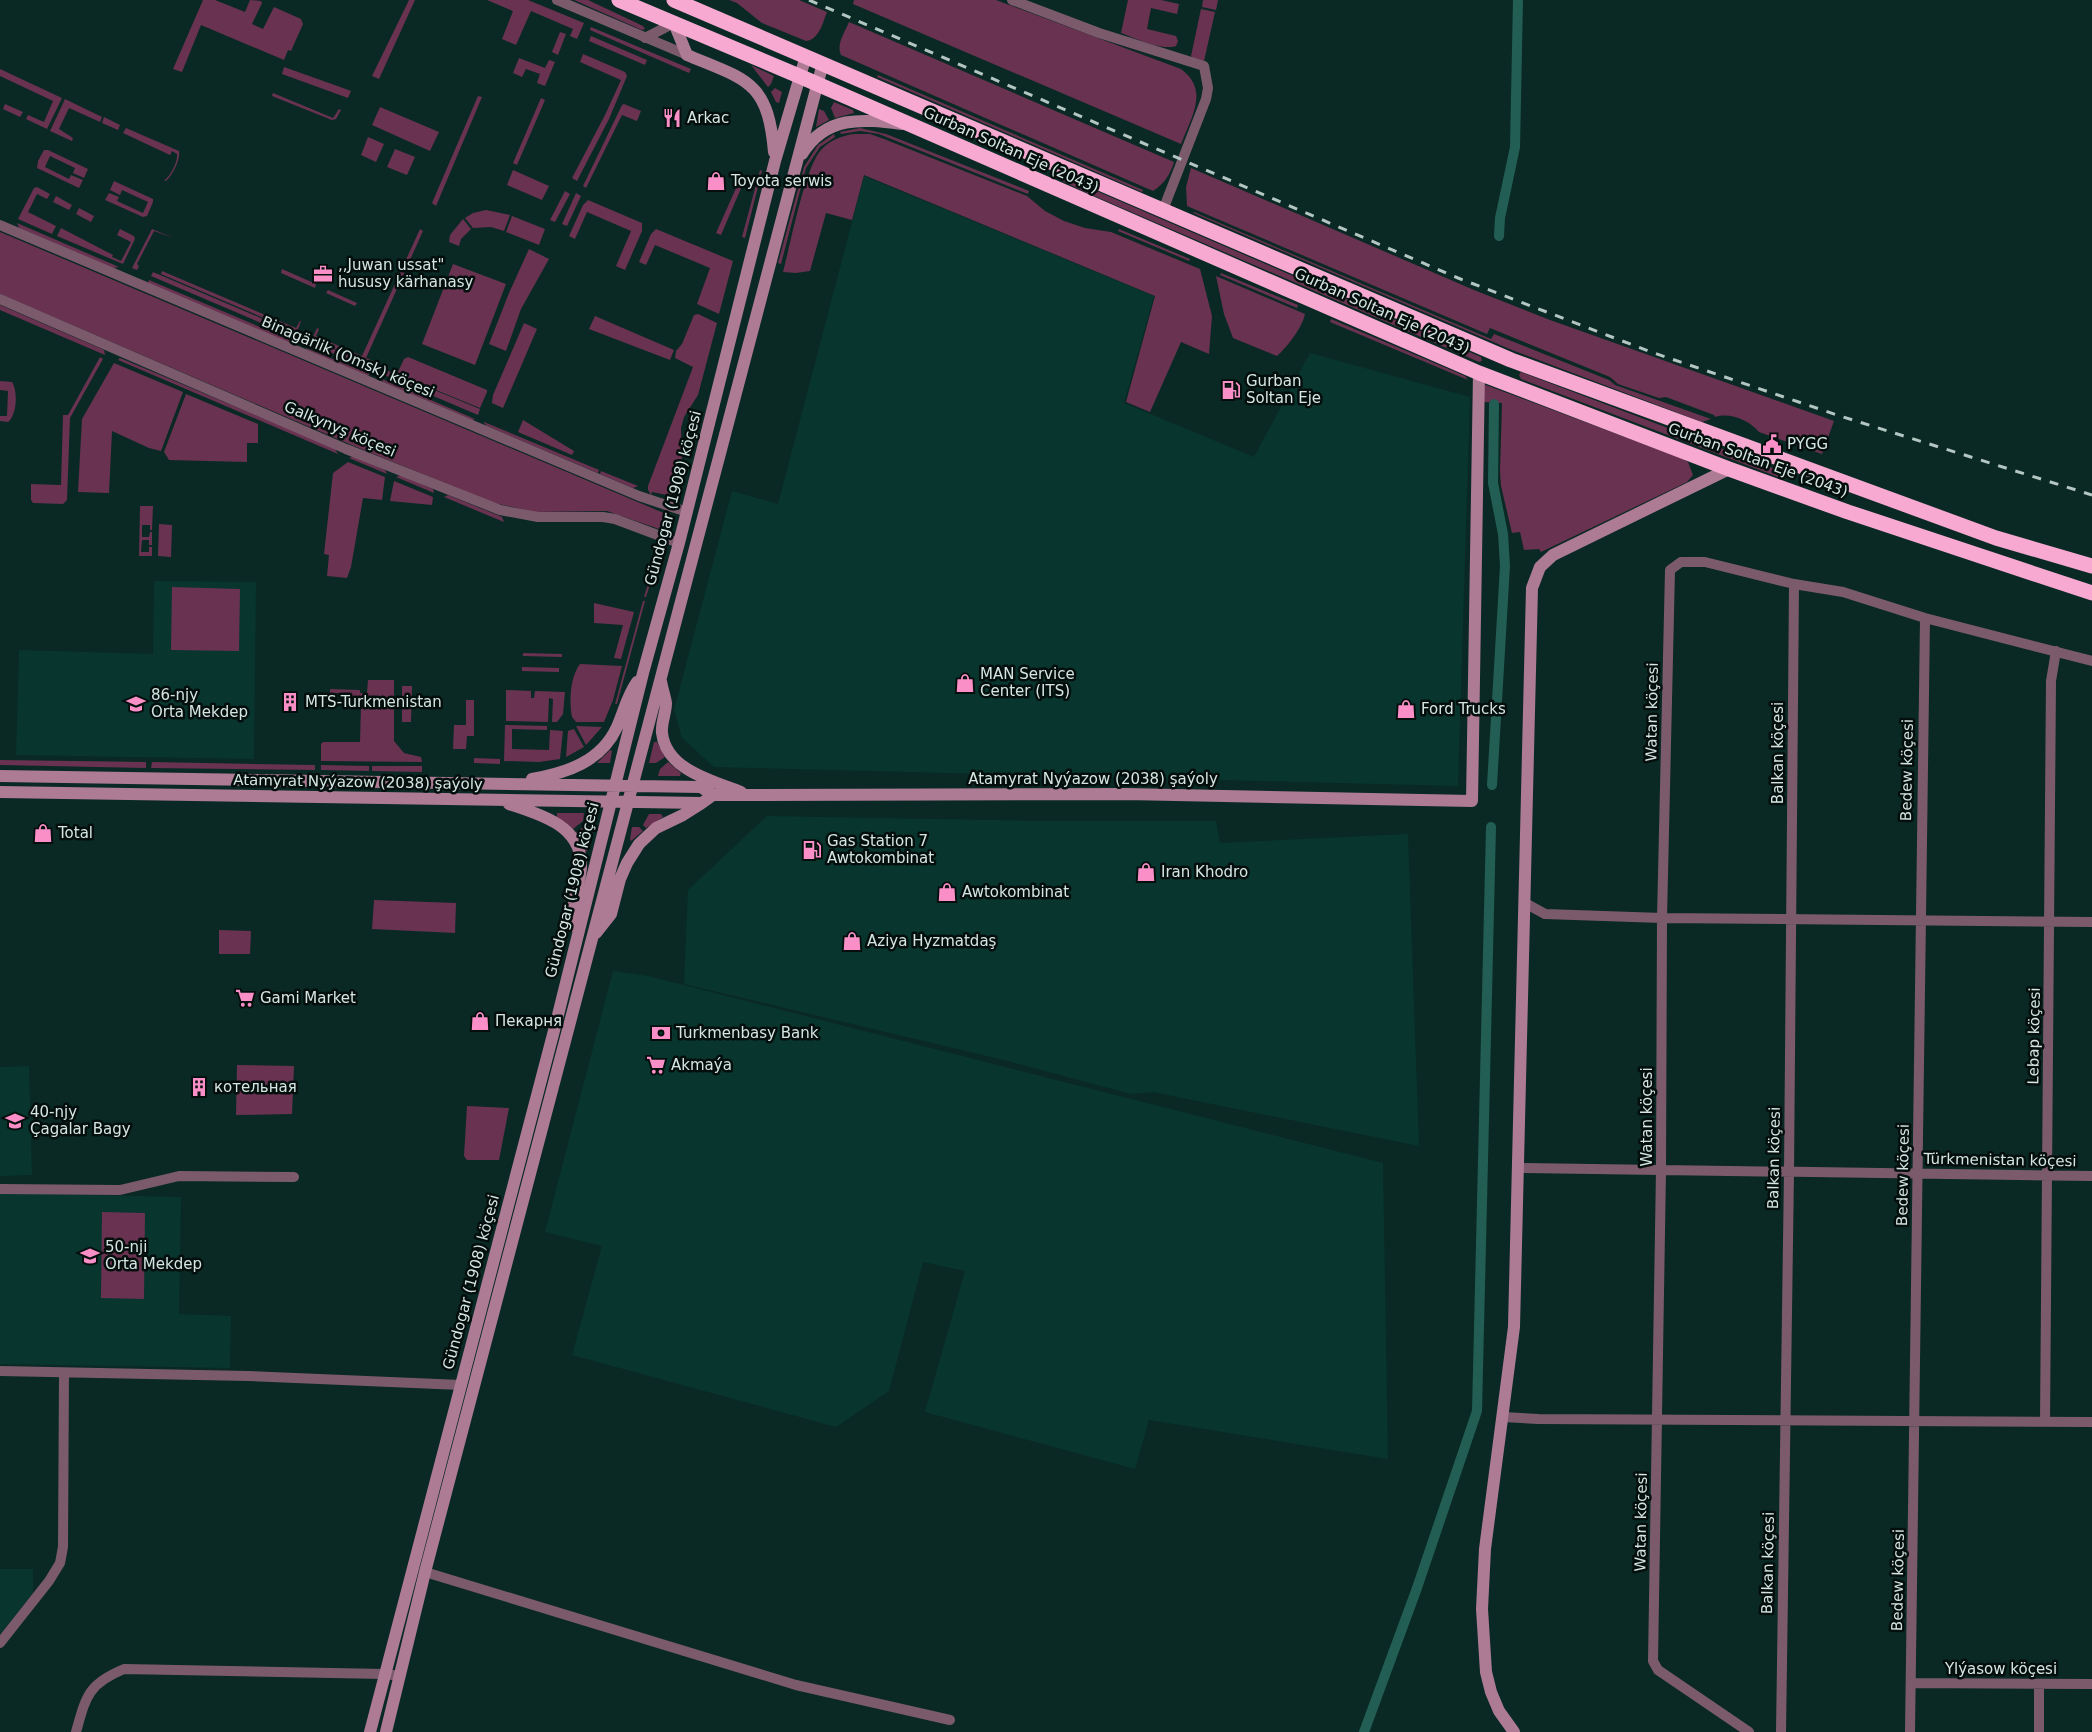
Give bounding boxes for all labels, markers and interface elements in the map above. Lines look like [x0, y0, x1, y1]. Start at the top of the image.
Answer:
street label: Gurban Soltan Eje (2043) [921, 103, 1101, 197]
restaurant icon: Arkac [661, 107, 683, 129]
place label: Arkac [687, 109, 729, 127]
shop icon: Toyota serwis [705, 170, 727, 192]
place label: Toyota serwis [730, 172, 832, 190]
place label: ,,Juwan ussat" hususy kärhanasy [338, 256, 474, 291]
office icon: ,,Juwan ussat" hususy kärhanasy [312, 263, 334, 285]
street label: Gurban Soltan Eje (2043) [1292, 264, 1472, 358]
street label: Binagärlik (Omsk) köçesi [259, 312, 437, 402]
place label: Gurban Soltan Eje [1246, 372, 1321, 407]
fuel station icon: Gurban Soltan Eje [1220, 379, 1242, 401]
street label: Galkynyş köçesi [281, 397, 399, 461]
street label: Gündogar (1908) köçesi [641, 409, 705, 587]
street label: Gurban Soltan Eje (2043) [1666, 419, 1850, 501]
public building icon: PYGG [1761, 433, 1783, 455]
place label: PYGG [1787, 435, 1828, 453]
street label: Watan köçesi [1642, 662, 1662, 762]
place label: MAN Service Center (ITS) [980, 665, 1075, 700]
shop icon: MAN Service Center (ITS) [954, 672, 976, 694]
place label: 86-njy Orta Mekdep [151, 686, 248, 721]
building icon: MTS-Turkmenistan [279, 691, 301, 713]
school or university icon: 86-njy Orta Mekdep [125, 693, 147, 715]
place label: MTS-Turkmenistan [305, 693, 442, 711]
shop icon: Ford Trucks [1395, 698, 1417, 720]
place label: Ford Trucks [1421, 700, 1506, 718]
street label: Balkan köçesi [1769, 702, 1787, 804]
street label: Bedew köçesi [1897, 719, 1917, 821]
street label: Atamyrat Nyýazow (2038) şaýoly [968, 770, 1218, 788]
street label: Atamyrat Nyýazow (2038) şaýoly [233, 771, 483, 793]
street label: Gündogar (1908) köçesi [541, 800, 603, 980]
shop icon: Total [32, 822, 54, 844]
place label: Total [57, 824, 93, 842]
place label: Gas Station 7 Awtokombinat [827, 832, 934, 867]
fuel station icon: Gas Station 7 Awtokombinat [801, 839, 823, 861]
shop icon: Iran Khodro [1135, 861, 1157, 883]
place label: Iran Khodro [1161, 863, 1248, 881]
shop icon: Awtokombinat [936, 881, 958, 903]
place label: Awtokombinat [962, 883, 1069, 901]
shop icon: Aziya Hyzmatdaş [841, 930, 863, 952]
place label: Aziya Hyzmatdaş [867, 932, 997, 950]
supermarket icon: Gami Market [234, 987, 256, 1009]
street label: Lebap köçesi [2024, 987, 2044, 1085]
place label: Gami Market [260, 989, 356, 1007]
shop icon: Пекарня [469, 1010, 491, 1032]
place label: Пекарня [495, 1012, 562, 1030]
bank icon: Turkmenbasy Bank [650, 1022, 672, 1044]
place label: Turkmenbasy Bank [675, 1024, 819, 1042]
supermarket icon: Аkmaýa [645, 1054, 667, 1076]
place label: Аkmaýa [671, 1056, 732, 1074]
street label: Watan köçesi [1638, 1067, 1656, 1167]
building icon: котельная [188, 1076, 210, 1098]
place label: котельная [214, 1078, 297, 1096]
place label: 40-njy Çagalar Bagy [30, 1103, 131, 1138]
street label: Balkan köçesi [1764, 1107, 1784, 1209]
school or university icon: 40-njy Çagalar Bagy [4, 1110, 26, 1132]
street label: Bedew köçesi [1893, 1124, 1913, 1226]
street label: Türkmenistan köçesi [1922, 1150, 2077, 1170]
street label: Gündogar (1908) köçesi [439, 1193, 503, 1371]
place label: 50-nji Orta Mekdep [105, 1238, 202, 1273]
school or university icon: 50-nji Orta Mekdep [79, 1245, 101, 1267]
street label: Watan köçesi [1631, 1472, 1651, 1572]
street label: Balkan köçesi [1758, 1512, 1778, 1614]
street label: Bedew köçesi [1888, 1529, 1908, 1631]
street label: Ylýasow köçesi [1944, 1660, 2057, 1678]

